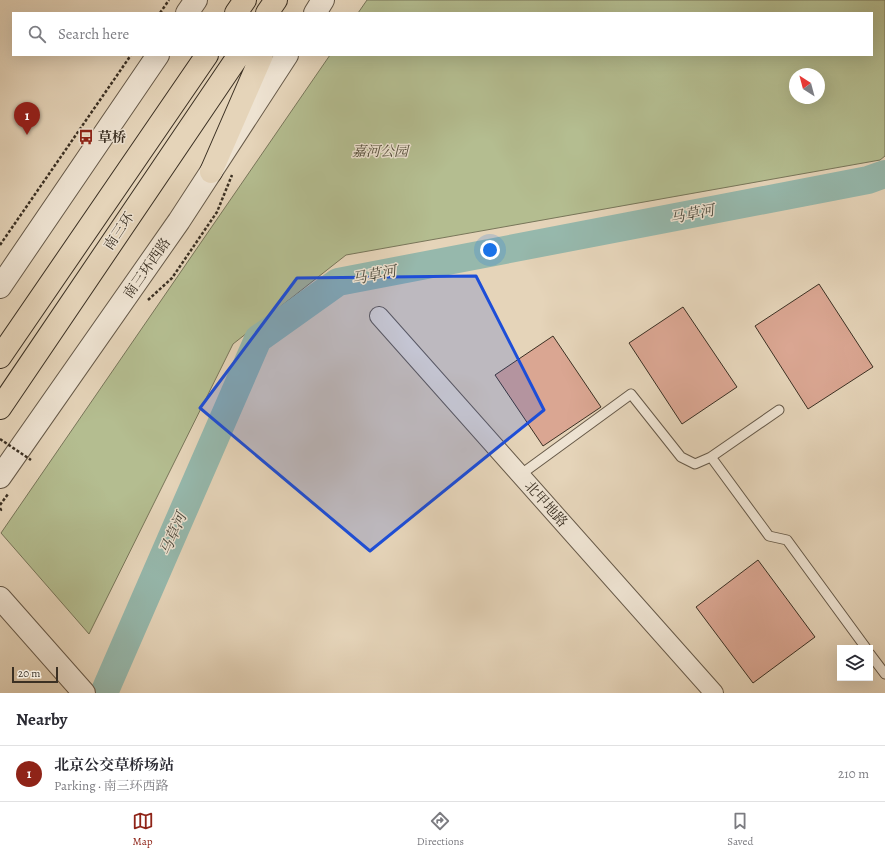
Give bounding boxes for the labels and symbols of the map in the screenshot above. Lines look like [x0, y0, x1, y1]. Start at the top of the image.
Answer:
north arrow [789, 68, 825, 104]
pin: 1 [14, 102, 40, 135]
bus stop icon: 草桥 [77, 128, 95, 146]
place label: 草桥 [98, 128, 126, 147]
park label: 嘉河公园 [352, 142, 410, 161]
water label: 马草河 [668, 199, 719, 228]
street label: 南三环 [99, 208, 139, 254]
street label: 南三环西路 [119, 234, 175, 302]
your location [480, 240, 500, 260]
water label: 马草河 [350, 260, 401, 289]
street label: 北甲地路 [520, 477, 572, 531]
water label: 马草河 [155, 507, 193, 559]
scale bar [12, 665, 58, 684]

